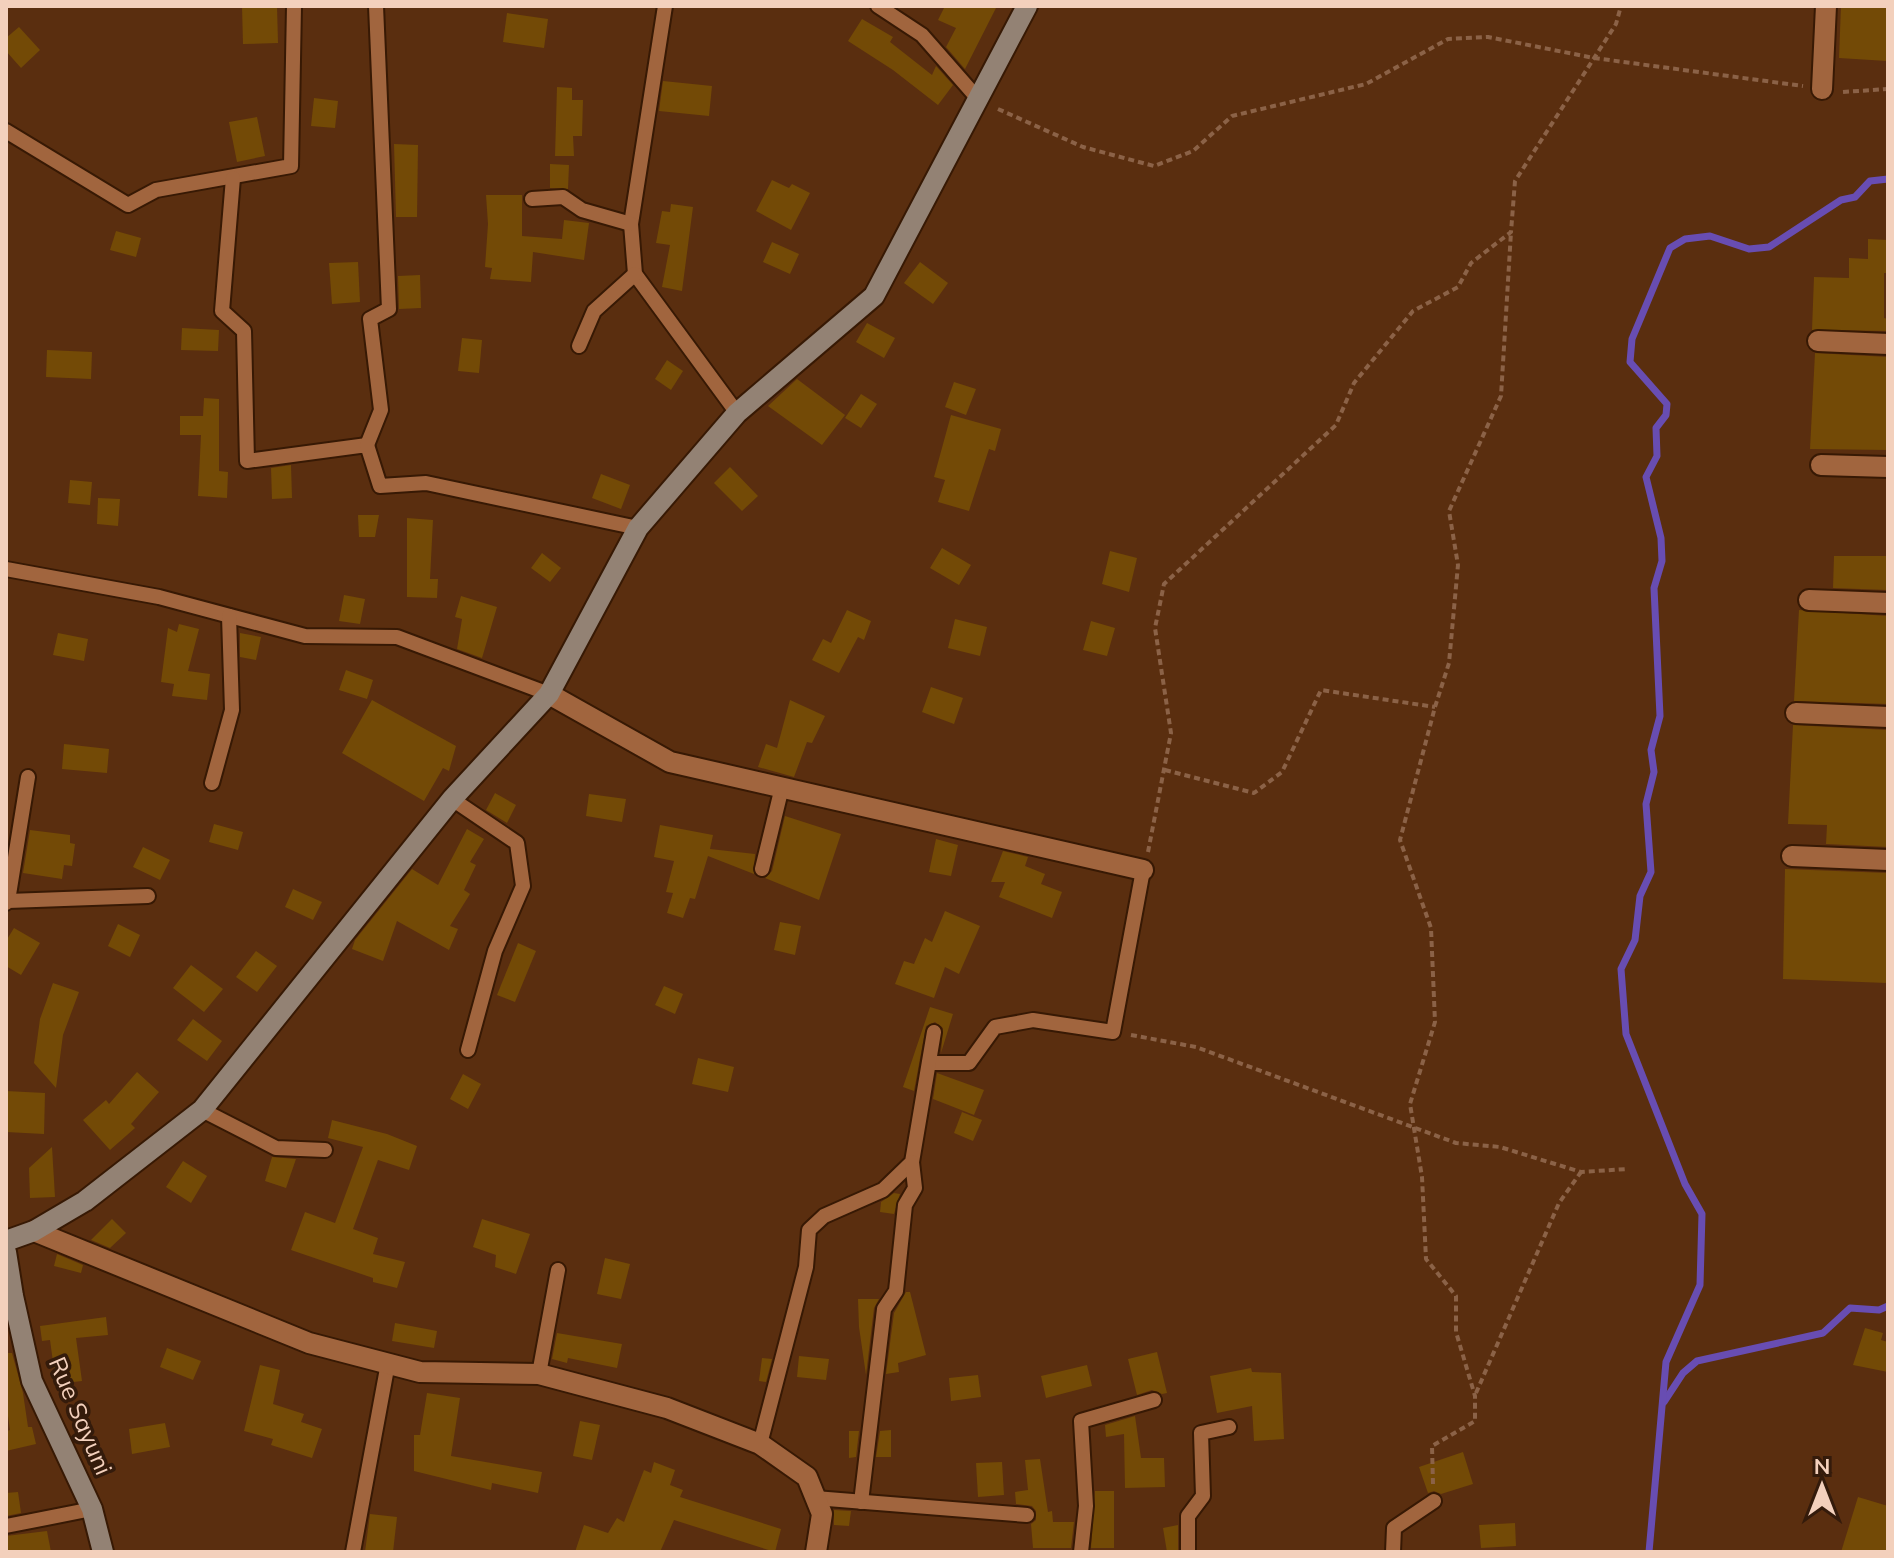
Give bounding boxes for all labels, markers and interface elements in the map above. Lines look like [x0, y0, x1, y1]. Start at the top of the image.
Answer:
street label: Rue Sayuni [43, 1352, 119, 1479]
north arrow [1782, 1446, 1862, 1526]
text: N [1814, 1452, 1830, 1480]

